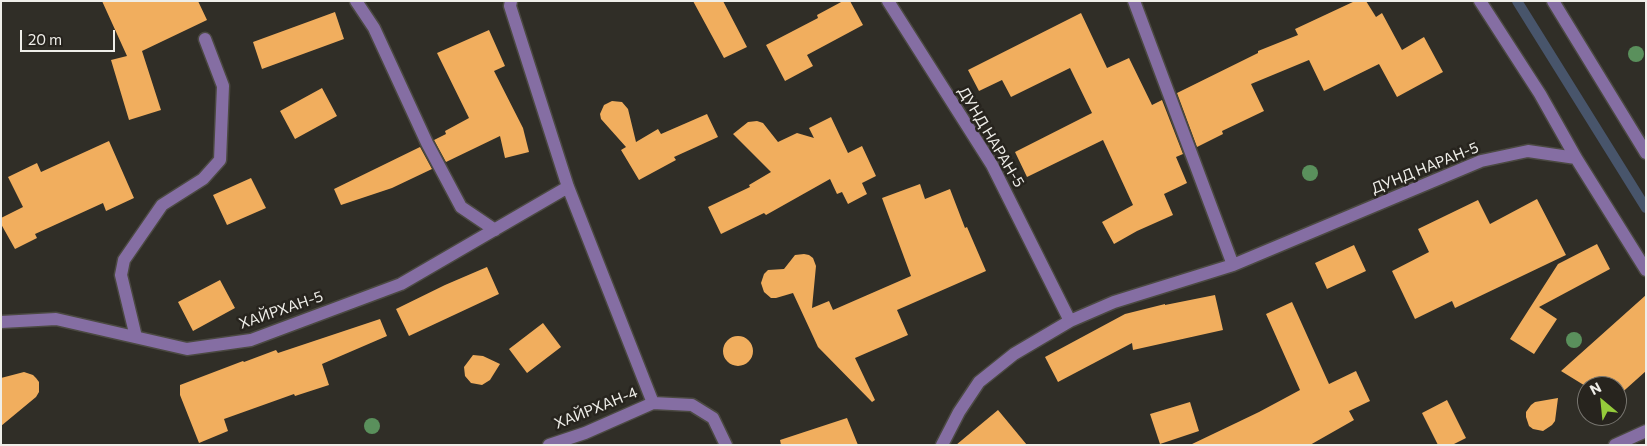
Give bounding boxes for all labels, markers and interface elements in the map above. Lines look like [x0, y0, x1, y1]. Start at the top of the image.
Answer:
scale bar [22, 20, 118, 52]
text: 20 m [28, 30, 62, 48]
street label: ДУНД НАРАН-5 [954, 84, 1028, 190]
street label: ДУНД НАРАН-5 [1369, 138, 1481, 198]
street label: ХАЙРХАН-5 [237, 287, 325, 333]
north arrow [1577, 376, 1627, 426]
text: N [1587, 378, 1604, 398]
street label: ХАЙРХАН-4 [552, 383, 640, 433]

